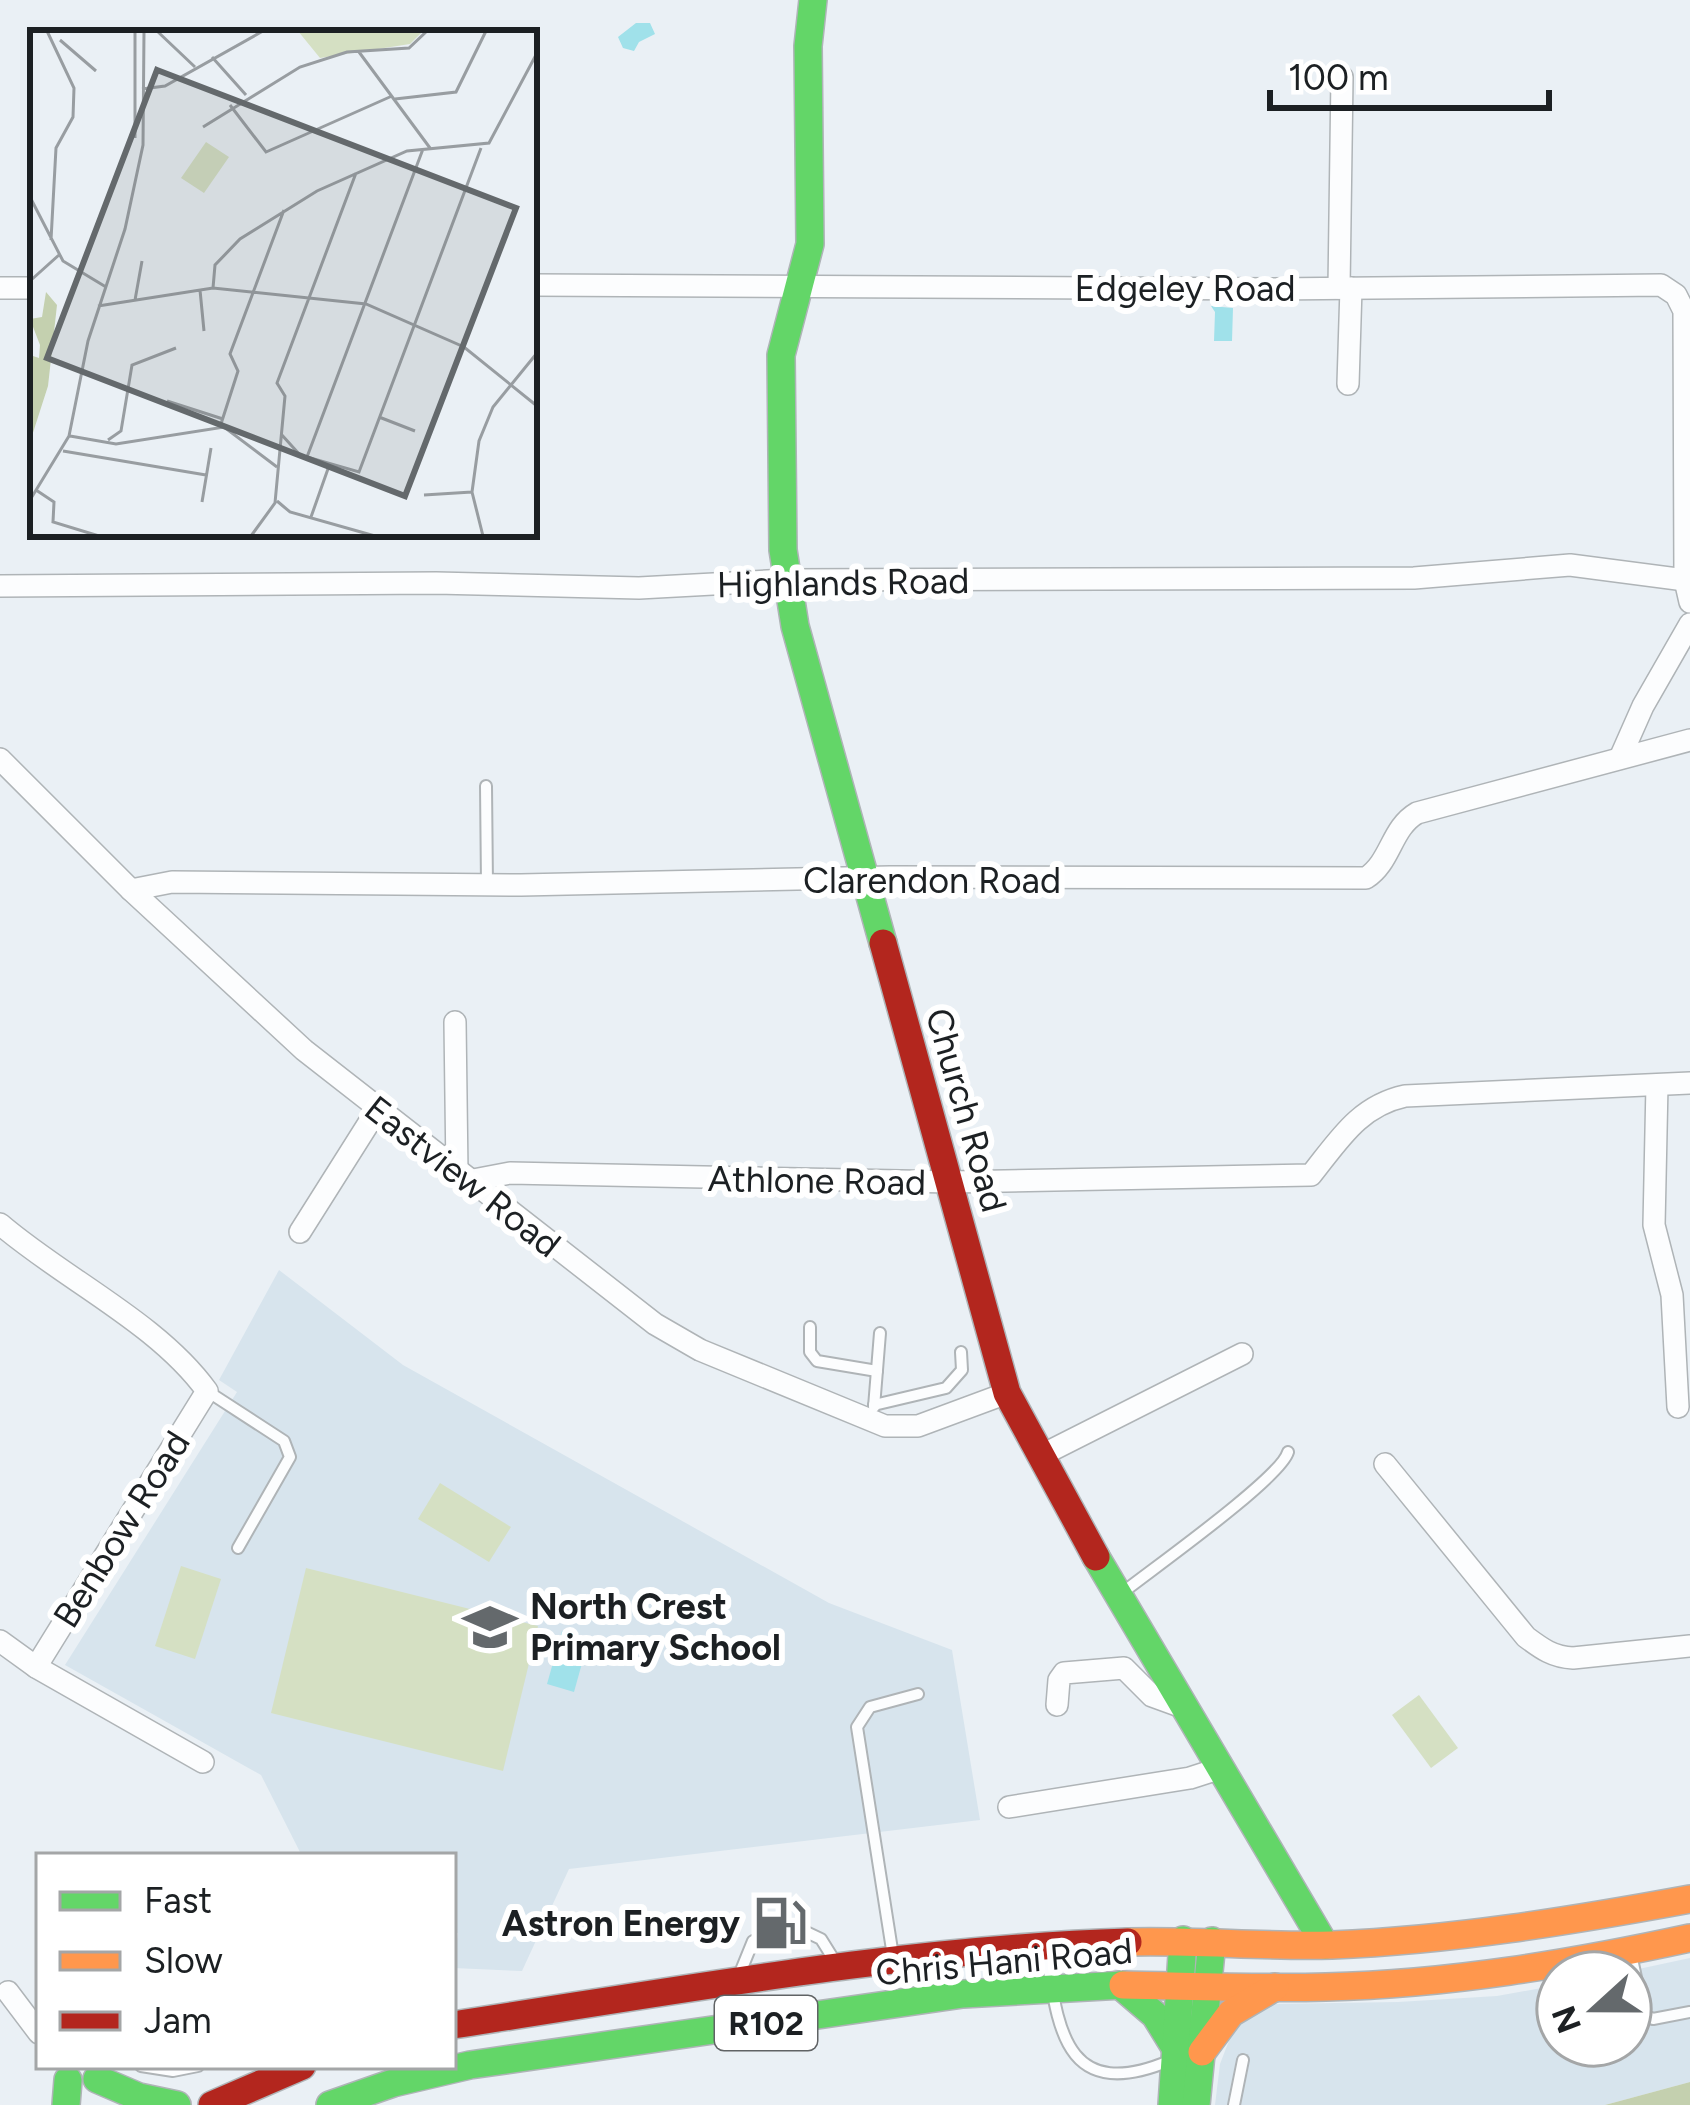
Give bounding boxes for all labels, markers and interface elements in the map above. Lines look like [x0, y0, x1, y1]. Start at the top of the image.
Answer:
inset map [30, 30, 537, 537]
scale bar [1270, 36, 1549, 110]
text: 100 m [1288, 56, 1389, 99]
street label: Edgeley Road [1075, 267, 1296, 310]
street label: Highlands Road [716, 559, 970, 606]
street label: Clarendon Road [803, 859, 1061, 902]
street label: Church Road [917, 1003, 1016, 1217]
street label: Eastview Road [356, 1087, 569, 1266]
street label: Athlone Road [707, 1157, 927, 1204]
street label: Benbow Road [44, 1423, 199, 1635]
place label: North Crest Primary School [530, 1585, 781, 1669]
school or university icon: North Crest Primary School [461, 1598, 519, 1656]
legend [36, 1853, 456, 2069]
text: Fast [144, 1879, 212, 1922]
fuel station icon: Astron Energy [751, 1894, 809, 1952]
place label: Astron Energy [502, 1902, 740, 1945]
street label: Chris Hani Road [874, 1929, 1134, 1994]
text: Slow [144, 1939, 223, 1982]
north arrow [1534, 1949, 1654, 2069]
road number: R102 [715, 1996, 817, 2050]
text: Jam [144, 1999, 212, 2042]
text: N [1544, 2001, 1589, 2038]

